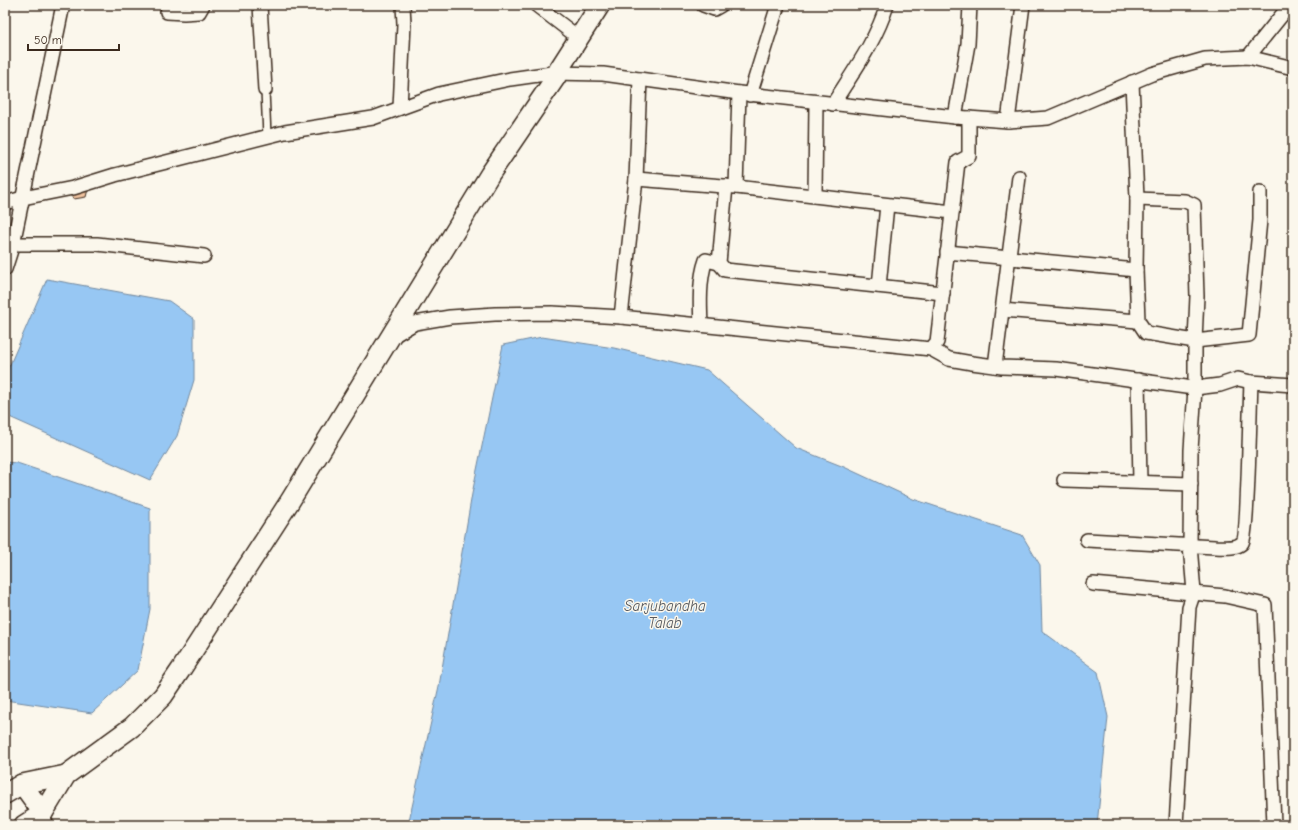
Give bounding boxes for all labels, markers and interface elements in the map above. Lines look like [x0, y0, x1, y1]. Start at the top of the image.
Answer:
scale bar [28, 26, 119, 52]
text: 50 m [34, 33, 62, 47]
water label: Sarjubandha Talab [624, 597, 706, 632]

